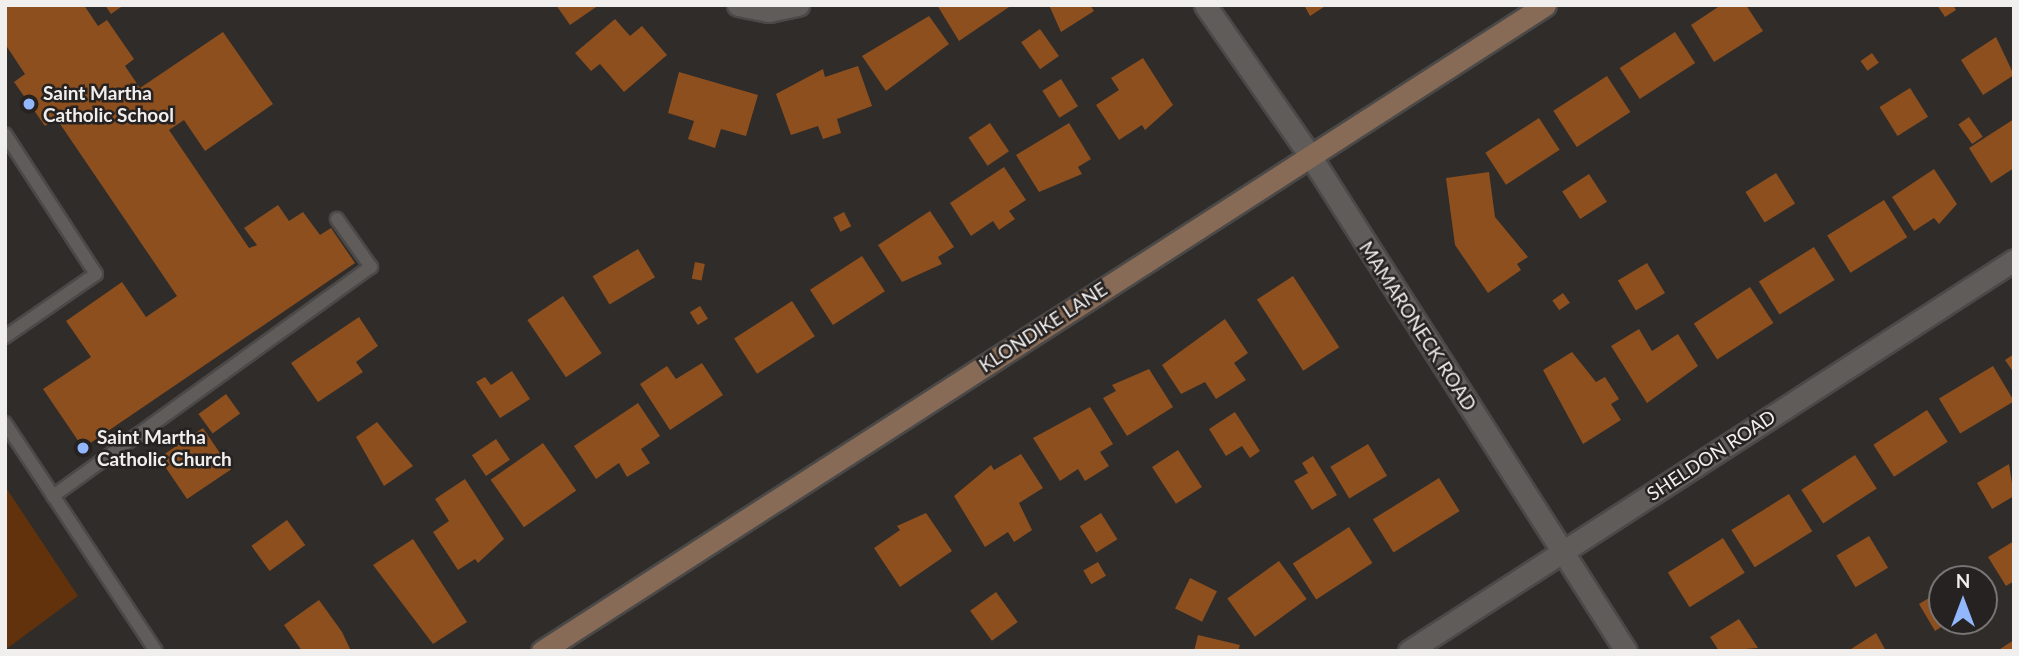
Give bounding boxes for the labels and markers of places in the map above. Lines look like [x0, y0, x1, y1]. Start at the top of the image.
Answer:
place label: Saint Martha Catholic School [43, 82, 174, 126]
marker: Saint Martha Catholic School [21, 96, 37, 112]
place label: Saint Martha Catholic Church [97, 426, 232, 470]
marker: Saint Martha Catholic Church [75, 440, 91, 456]

